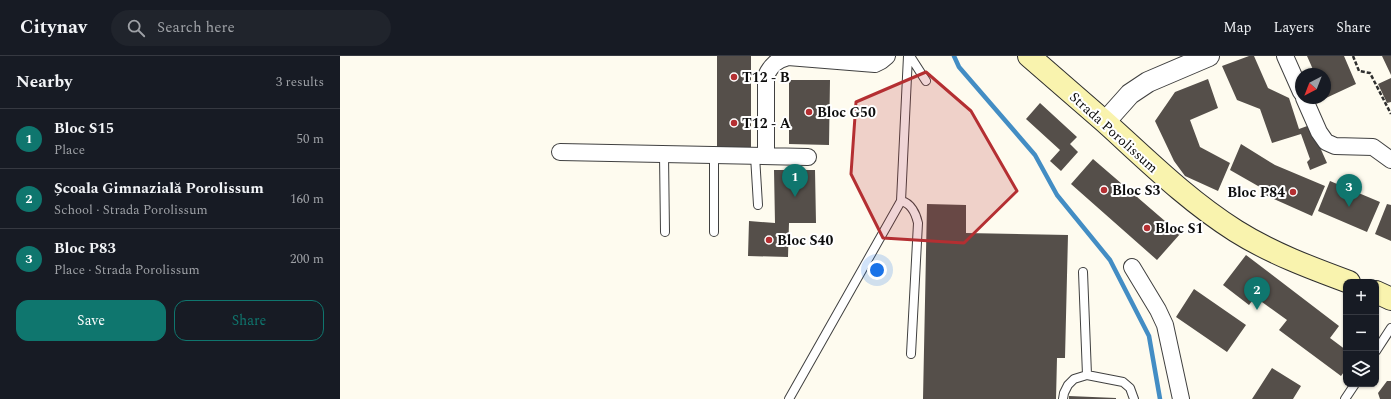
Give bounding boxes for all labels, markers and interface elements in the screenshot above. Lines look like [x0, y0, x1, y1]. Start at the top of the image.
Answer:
search box [111, 10, 391, 46]
text: Citynav [20, 13, 87, 42]
text: Search here [157, 16, 235, 39]
icon: search [125, 17, 147, 39]
text: Map [1223, 17, 1252, 38]
text: Layers [1274, 17, 1314, 38]
text: Share [1336, 17, 1371, 38]
place label: T12 - B [742, 67, 790, 88]
north arrow [1295, 68, 1331, 104]
text: Nearby [16, 69, 72, 95]
text: 3 results [276, 72, 324, 92]
marker: T12 - B [729, 72, 739, 82]
street label: Strada Porolissum [1065, 87, 1163, 178]
place label: Bloc G50 [817, 102, 876, 123]
marker: Bloc G50 [804, 107, 814, 117]
place label: T12 - A [742, 113, 791, 134]
text: Bloc S15 [54, 117, 114, 140]
marker: T12 - A [729, 118, 739, 128]
text: 1 [25, 129, 33, 149]
text: 50 m [297, 129, 324, 149]
text: Place [54, 140, 85, 160]
pin: 1 [782, 164, 808, 197]
pin: 3 [1336, 174, 1362, 207]
text: Școala Gimnazială Porolissum [54, 177, 264, 200]
place label: Bloc S3 [1112, 180, 1161, 201]
place label: Bloc P84 [1227, 182, 1285, 203]
marker: Bloc S3 [1099, 185, 1109, 195]
marker: Bloc P84 [1288, 187, 1298, 197]
text: 2 [25, 189, 33, 209]
text: 160 m [290, 189, 324, 209]
text: School · Strada Porolissum [54, 200, 208, 220]
place label: Bloc S1 [1155, 218, 1203, 239]
marker: Bloc S1 [1142, 223, 1152, 233]
place label: Bloc S40 [777, 230, 833, 251]
marker: Bloc S40 [764, 235, 774, 245]
text: Bloc P83 [54, 237, 116, 260]
text: 3 [25, 249, 33, 269]
text: 200 m [290, 249, 324, 269]
text: Place · Strada Porolissum [54, 260, 200, 280]
your location [867, 260, 887, 280]
pin: 2 [1244, 277, 1270, 310]
map controls [1343, 279, 1379, 387]
button: + [1343, 279, 1379, 315]
button: Save [16, 300, 166, 341]
button: Share [174, 300, 324, 341]
button: − [1343, 315, 1379, 351]
button: layers [1343, 351, 1379, 387]

